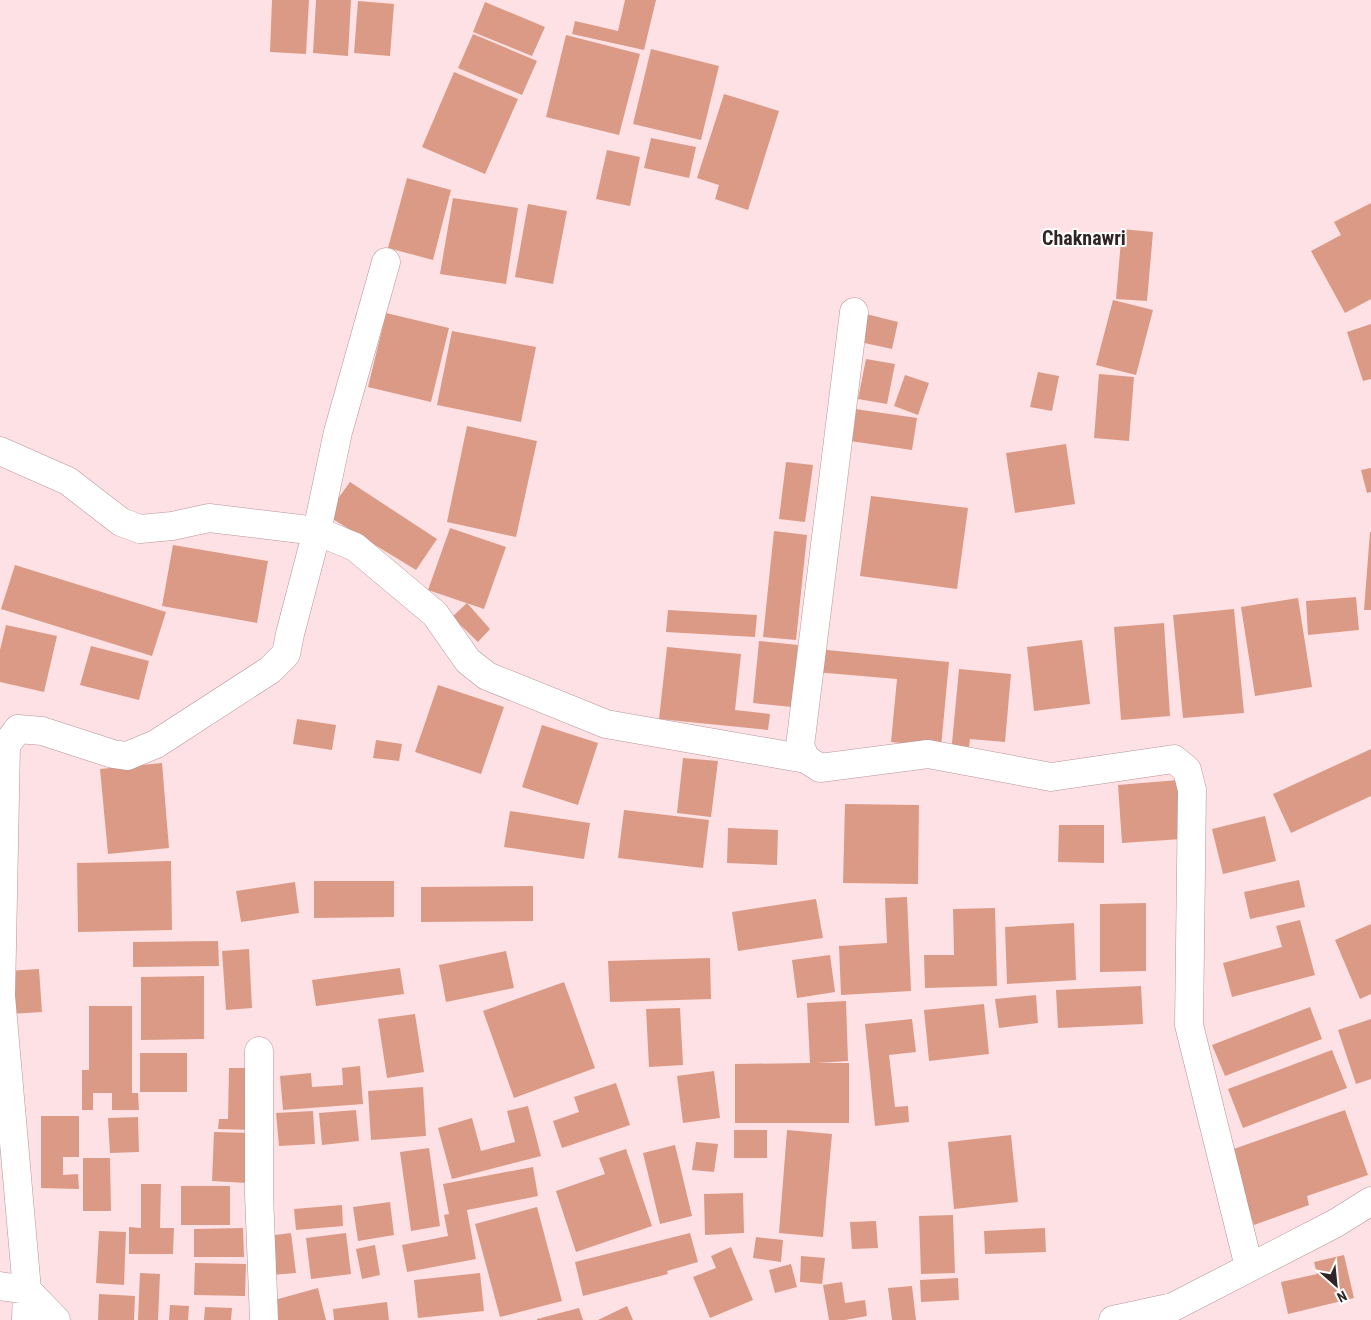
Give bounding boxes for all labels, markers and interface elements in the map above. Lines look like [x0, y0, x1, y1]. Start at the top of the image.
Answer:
district label: Chaknawri [1042, 226, 1126, 250]
north arrow [1311, 1260, 1361, 1310]
text: N [1334, 1288, 1349, 1306]

